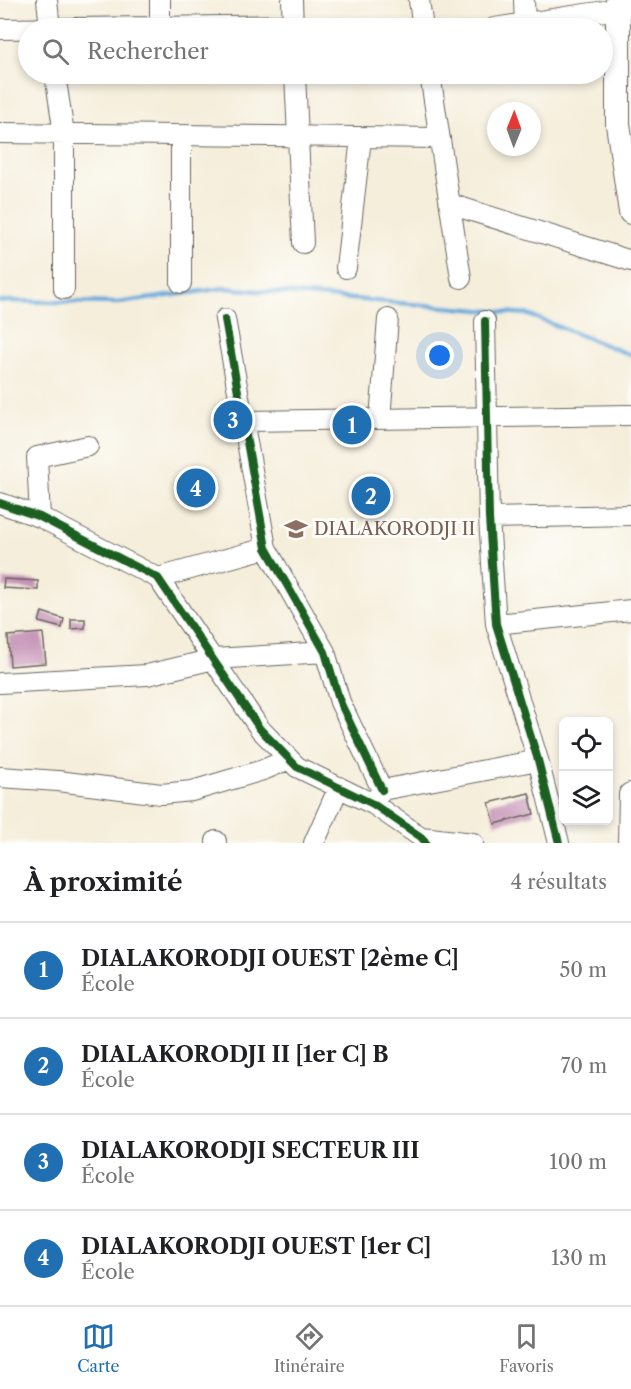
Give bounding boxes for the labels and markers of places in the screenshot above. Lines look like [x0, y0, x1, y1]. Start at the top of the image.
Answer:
pin: 3 [214, 398, 252, 442]
pin: 1 [332, 402, 372, 448]
pin: 4 [176, 466, 216, 510]
pin: 2 [352, 474, 391, 518]
school or university icon: DIALAKORODJI II [283, 516, 309, 542]
place label: DIALAKORODJI II [314, 518, 475, 540]

